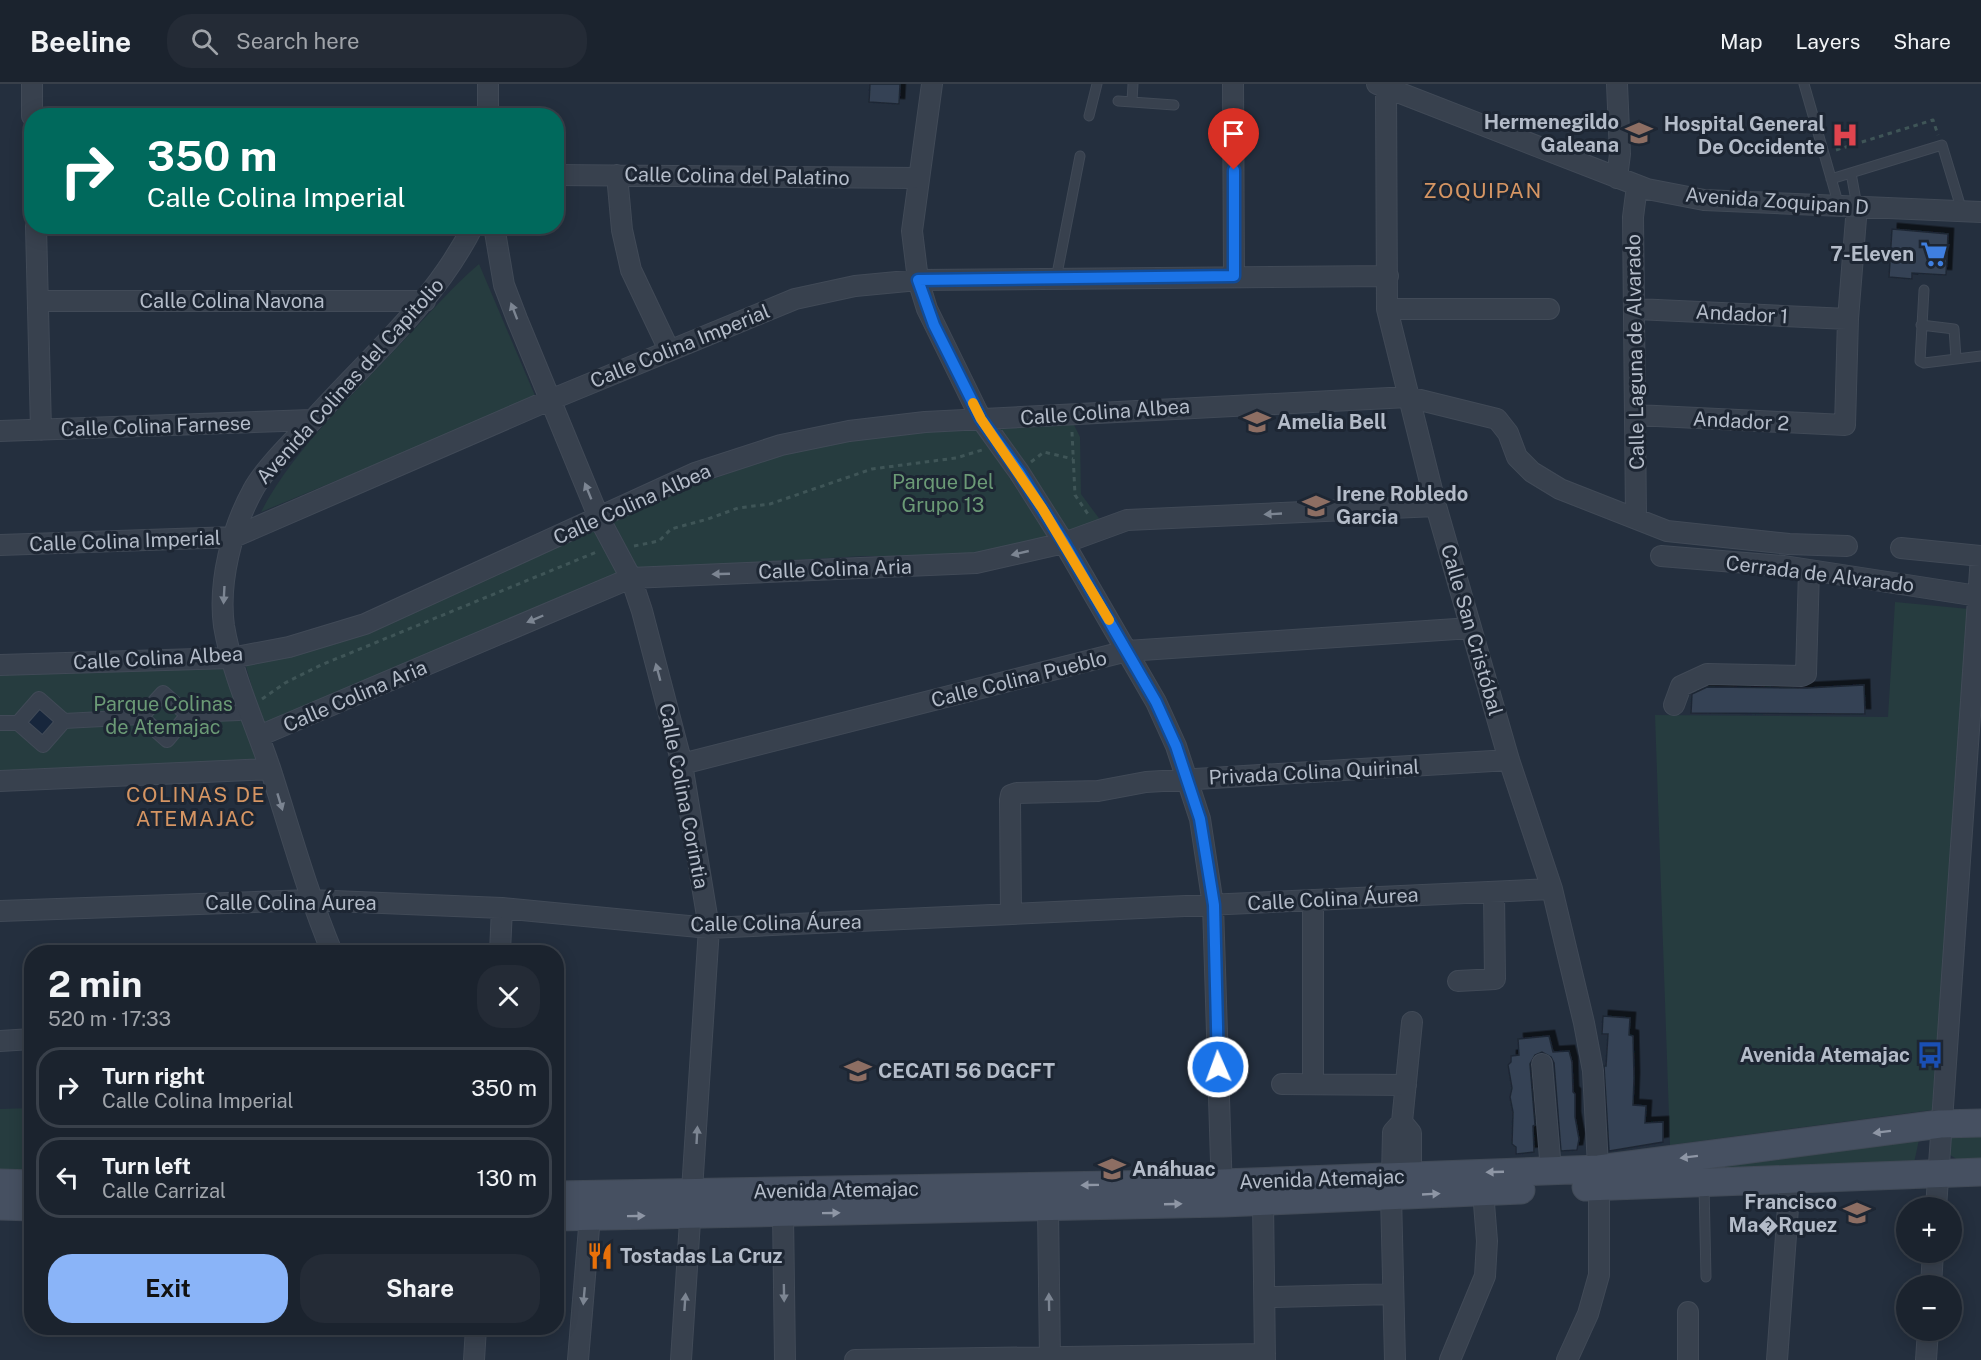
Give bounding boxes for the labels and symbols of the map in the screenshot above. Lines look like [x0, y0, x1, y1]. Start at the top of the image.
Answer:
pin [1208, 108, 1259, 170]
place label: Hermenegildo Galeana [1484, 110, 1619, 157]
place label: Hospital General De Occidente [1664, 112, 1825, 159]
school or university icon: Hermenegildo Galeana [1624, 118, 1654, 148]
hospital icon: Hospital General De Occidente [1830, 120, 1860, 150]
street label: Calle Colina del Palatino [624, 162, 850, 190]
district label: ZOQUIPAN [1423, 178, 1543, 203]
street label: Avenida Zoquipan D [1684, 183, 1870, 219]
street label: Calle Laguna de Alvarado [1621, 234, 1649, 470]
supermarket icon: 7-Eleven [1919, 239, 1949, 269]
place label: 7-Eleven [1830, 242, 1914, 266]
street label: Avenida Colinas del Capitolio [251, 273, 449, 489]
street label: Calle Colina Navona [139, 289, 325, 313]
street label: Calle Colina Imperial [587, 299, 773, 393]
street label: Andador 1 [1695, 300, 1789, 328]
one-way arrow [509, 302, 518, 320]
street label: Calle Colina Albea [1019, 394, 1191, 430]
street label: Andador 2 [1692, 406, 1790, 436]
school or university icon: Amelia Bell [1242, 407, 1272, 437]
place label: Amelia Bell [1277, 410, 1387, 434]
street label: Calle Colina Farnese [60, 411, 252, 441]
street label: Calle Colina Albea [549, 458, 715, 550]
park label: Parque Del Grupo 13 [892, 470, 994, 517]
one-way arrow [583, 482, 593, 500]
place label: Irene Robledo Garcia [1336, 482, 1468, 529]
school or university icon: Irene Robledo Garcia [1301, 491, 1331, 521]
one-way arrow [1263, 509, 1282, 518]
street label: Calle Colina Imperial [29, 526, 221, 556]
street label: Calle San Cristóbal [1436, 542, 1508, 718]
one-way arrow [1010, 549, 1029, 558]
street label: Cerrada de Alvarado [1724, 551, 1916, 597]
street label: Calle Colina Aria [758, 554, 912, 584]
one-way arrow [712, 570, 731, 579]
one-way arrow [220, 586, 229, 605]
one-way arrow [525, 614, 543, 624]
street label: Calle Colina Albea [73, 642, 243, 674]
street label: Calle Colina Pueblo [929, 646, 1109, 712]
street label: Calle Colina Aria [280, 655, 430, 737]
one-way arrow [652, 663, 662, 681]
park label: Parque Colinas de Atemajac [93, 692, 233, 739]
street label: Calle Colina Corintia [654, 701, 714, 891]
street label: Privada Colina Quirinal [1208, 754, 1420, 790]
district label: COLINAS DE ATEMAJAC [126, 782, 266, 831]
one-way arrow [276, 793, 285, 811]
street label: Calle Colina Áurea [1247, 882, 1419, 915]
street label: Calle Colina Áurea [205, 890, 377, 915]
street label: Calle Colina Áurea [690, 909, 862, 936]
position arrow [1186, 1035, 1250, 1099]
bus stop icon: Avenida Atemajac [1915, 1040, 1945, 1070]
place label: Avenida Atemajac [1740, 1043, 1910, 1067]
school or university icon: CECATI 56 DGCFT [843, 1056, 873, 1086]
place label: CECATI 56 DGCFT [878, 1059, 1055, 1083]
one-way arrow [692, 1125, 701, 1144]
one-way arrow [1873, 1127, 1892, 1137]
one-way arrow [1679, 1153, 1698, 1162]
school or university icon: Anáhuac [1097, 1154, 1127, 1184]
place label: Anáhuac [1132, 1157, 1216, 1181]
street label: Avenida Atemajac [1239, 1164, 1405, 1194]
one-way arrow [1485, 1167, 1504, 1177]
street label: Avenida Atemajac [753, 1177, 919, 1203]
one-way arrow [1081, 1181, 1100, 1190]
one-way arrow [1421, 1189, 1440, 1198]
place label: Francisco Ma�Rquez [1729, 1190, 1837, 1237]
school or university icon: Francisco Ma�Rquez [1842, 1198, 1872, 1228]
one-way arrow [1163, 1200, 1182, 1209]
one-way arrow [821, 1208, 840, 1218]
one-way arrow [626, 1211, 645, 1221]
restaurant icon: Tostadas La Cruz [585, 1241, 615, 1271]
place label: Tostadas La Cruz [620, 1244, 782, 1268]
one-way arrow [779, 1284, 789, 1303]
one-way arrow [579, 1286, 589, 1305]
one-way arrow [680, 1292, 690, 1311]
one-way arrow [1045, 1292, 1054, 1311]

